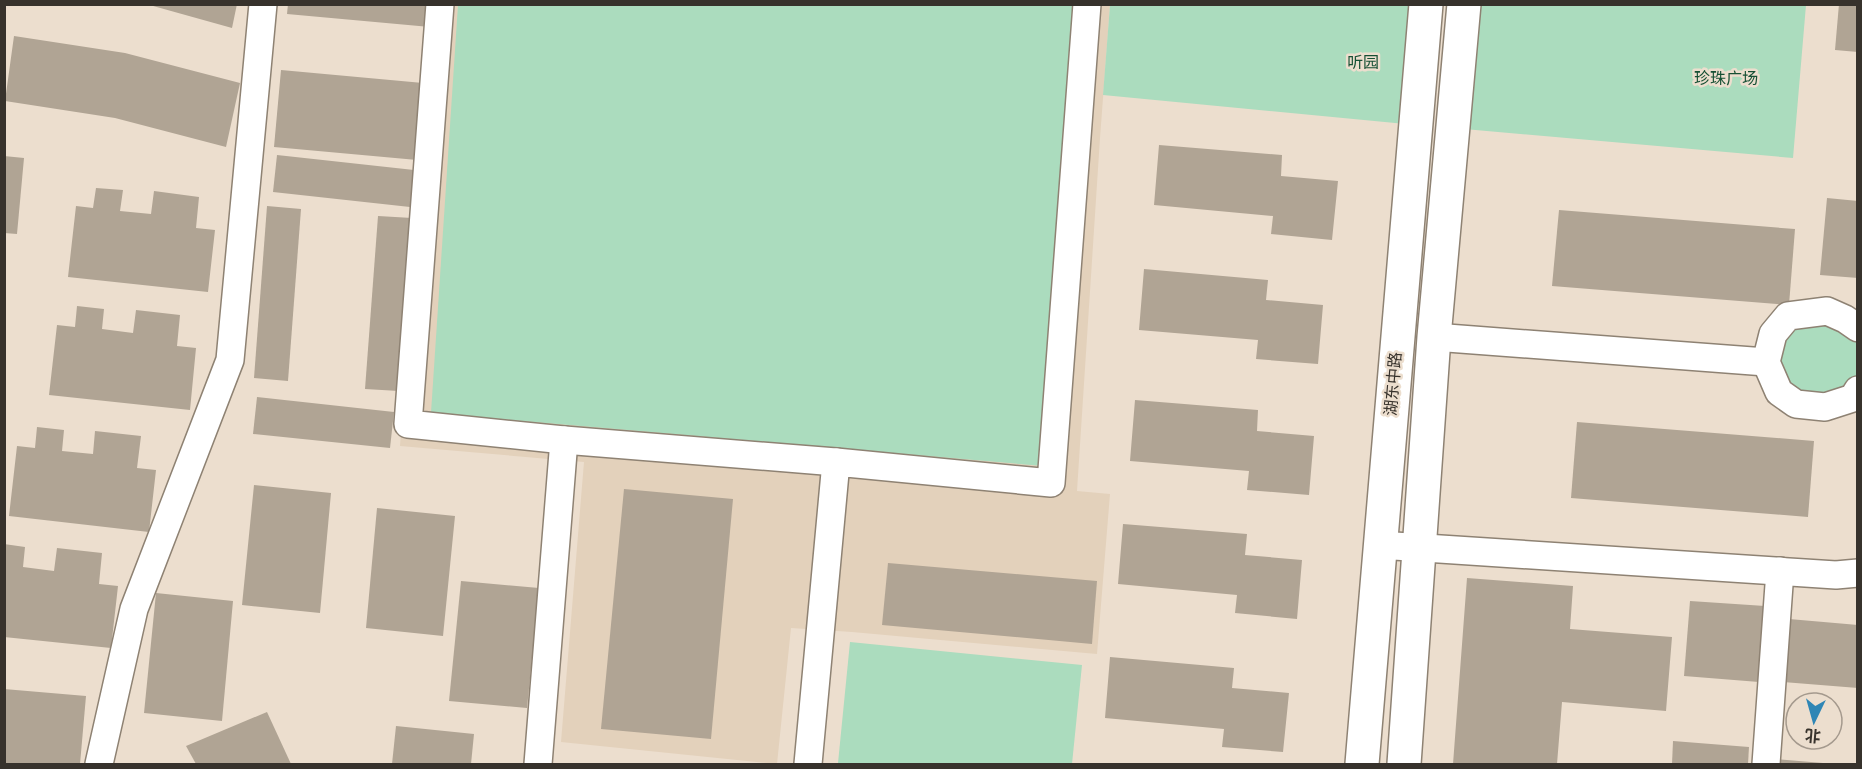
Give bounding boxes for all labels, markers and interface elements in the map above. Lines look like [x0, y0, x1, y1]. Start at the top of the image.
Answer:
park label: 听园 [1347, 53, 1379, 72]
park label: 珍珠广场 [1694, 69, 1758, 88]
street label: 湖东中路 [1381, 351, 1405, 417]
north arrow [1784, 691, 1844, 751]
text: 北 [1804, 725, 1822, 746]

